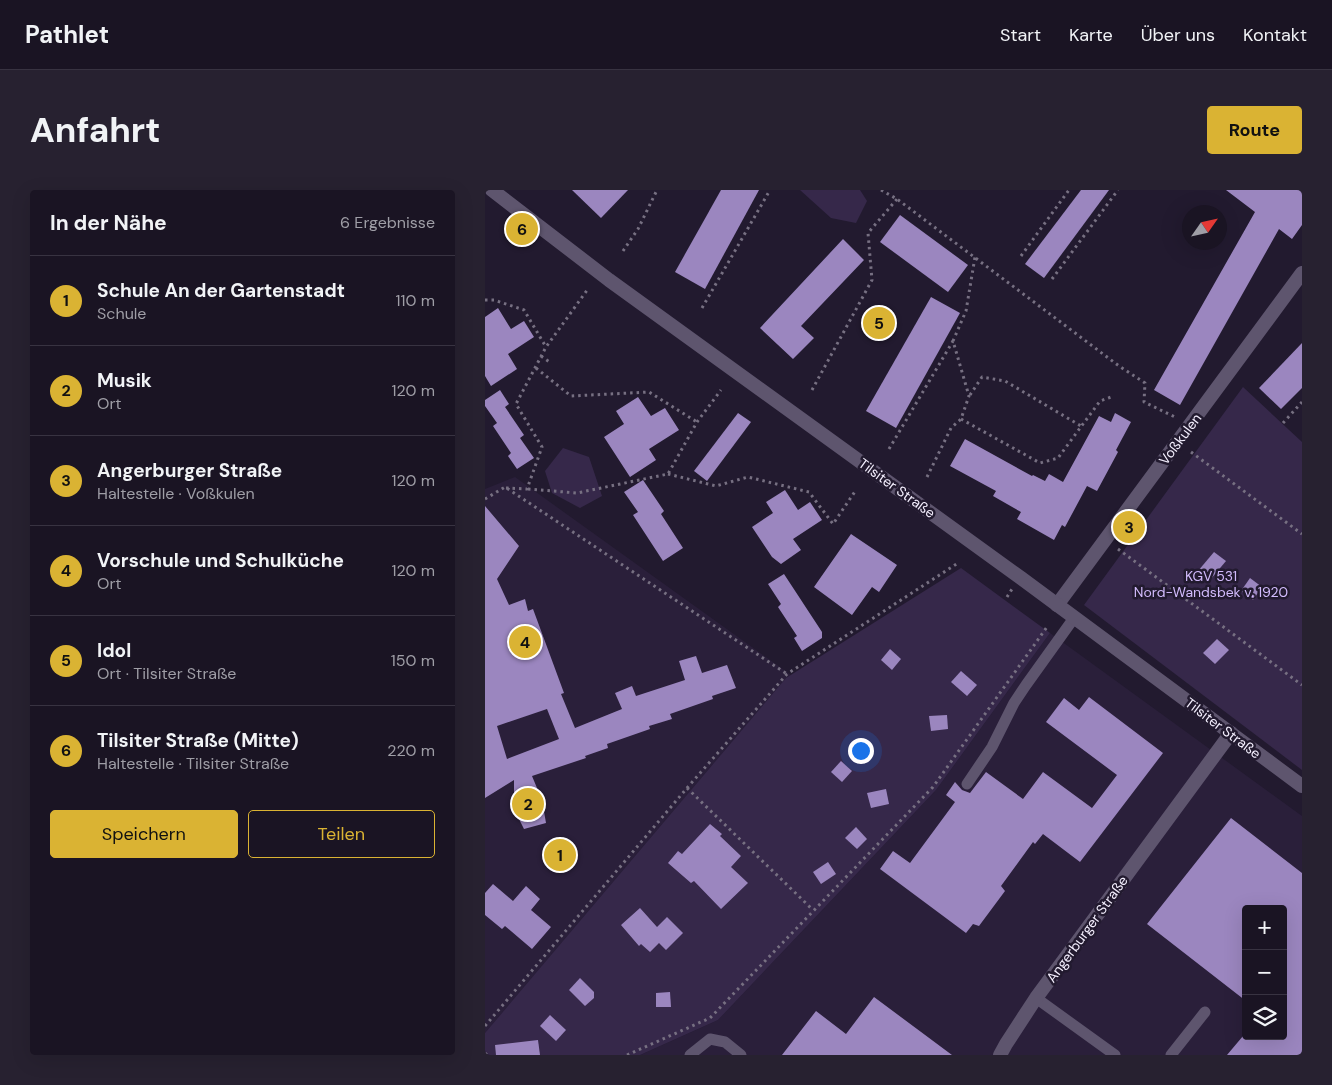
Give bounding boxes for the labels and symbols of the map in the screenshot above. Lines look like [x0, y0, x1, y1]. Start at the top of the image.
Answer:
north arrow [1182, 205, 1227, 250]
pin: 6 [506, 210, 538, 248]
pin: 5 [863, 304, 895, 342]
street label: Voßkulen [1155, 410, 1205, 468]
street label: Tilsiter Straße [855, 454, 939, 522]
pin: 3 [1113, 508, 1145, 546]
park label: KGV 531 Nord-Wandsbek v. 1920 [1134, 567, 1288, 601]
pin: 4 [509, 623, 541, 661]
street label: Tilsiter Straße [1182, 694, 1265, 762]
your location [848, 738, 874, 764]
pin: 2 [512, 785, 544, 823]
pin: 1 [544, 836, 576, 874]
street label: Angerburger Straße [1042, 872, 1132, 986]

